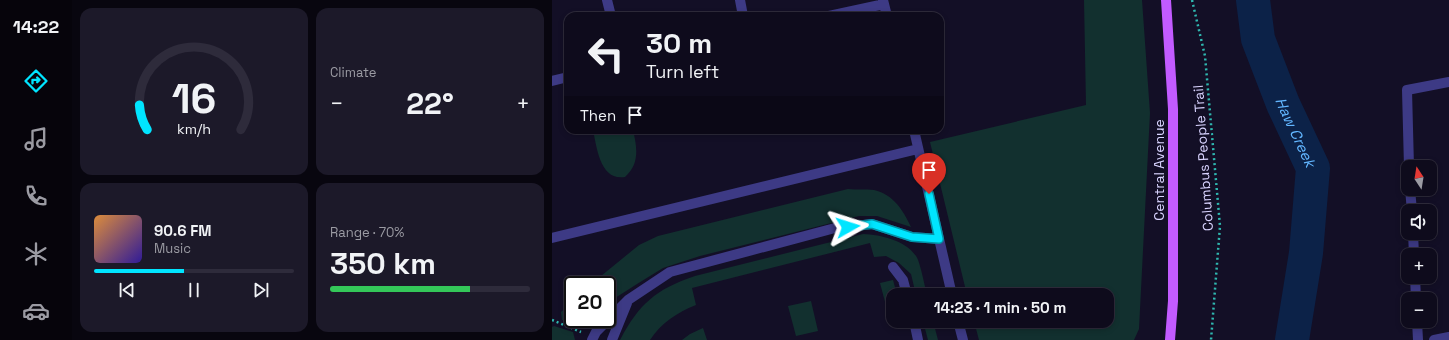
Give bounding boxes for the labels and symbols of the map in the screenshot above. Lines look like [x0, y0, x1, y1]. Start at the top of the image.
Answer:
street label: Columbus People Trail [1189, 84, 1217, 232]
water label: Haw Creek [1272, 95, 1322, 172]
street label: Central Avenue [1150, 119, 1168, 221]
pin [912, 153, 946, 194]
north arrow [1401, 160, 1437, 196]
position arrow [827, 206, 869, 248]
speed limit sign: 20 [564, 276, 616, 328]

